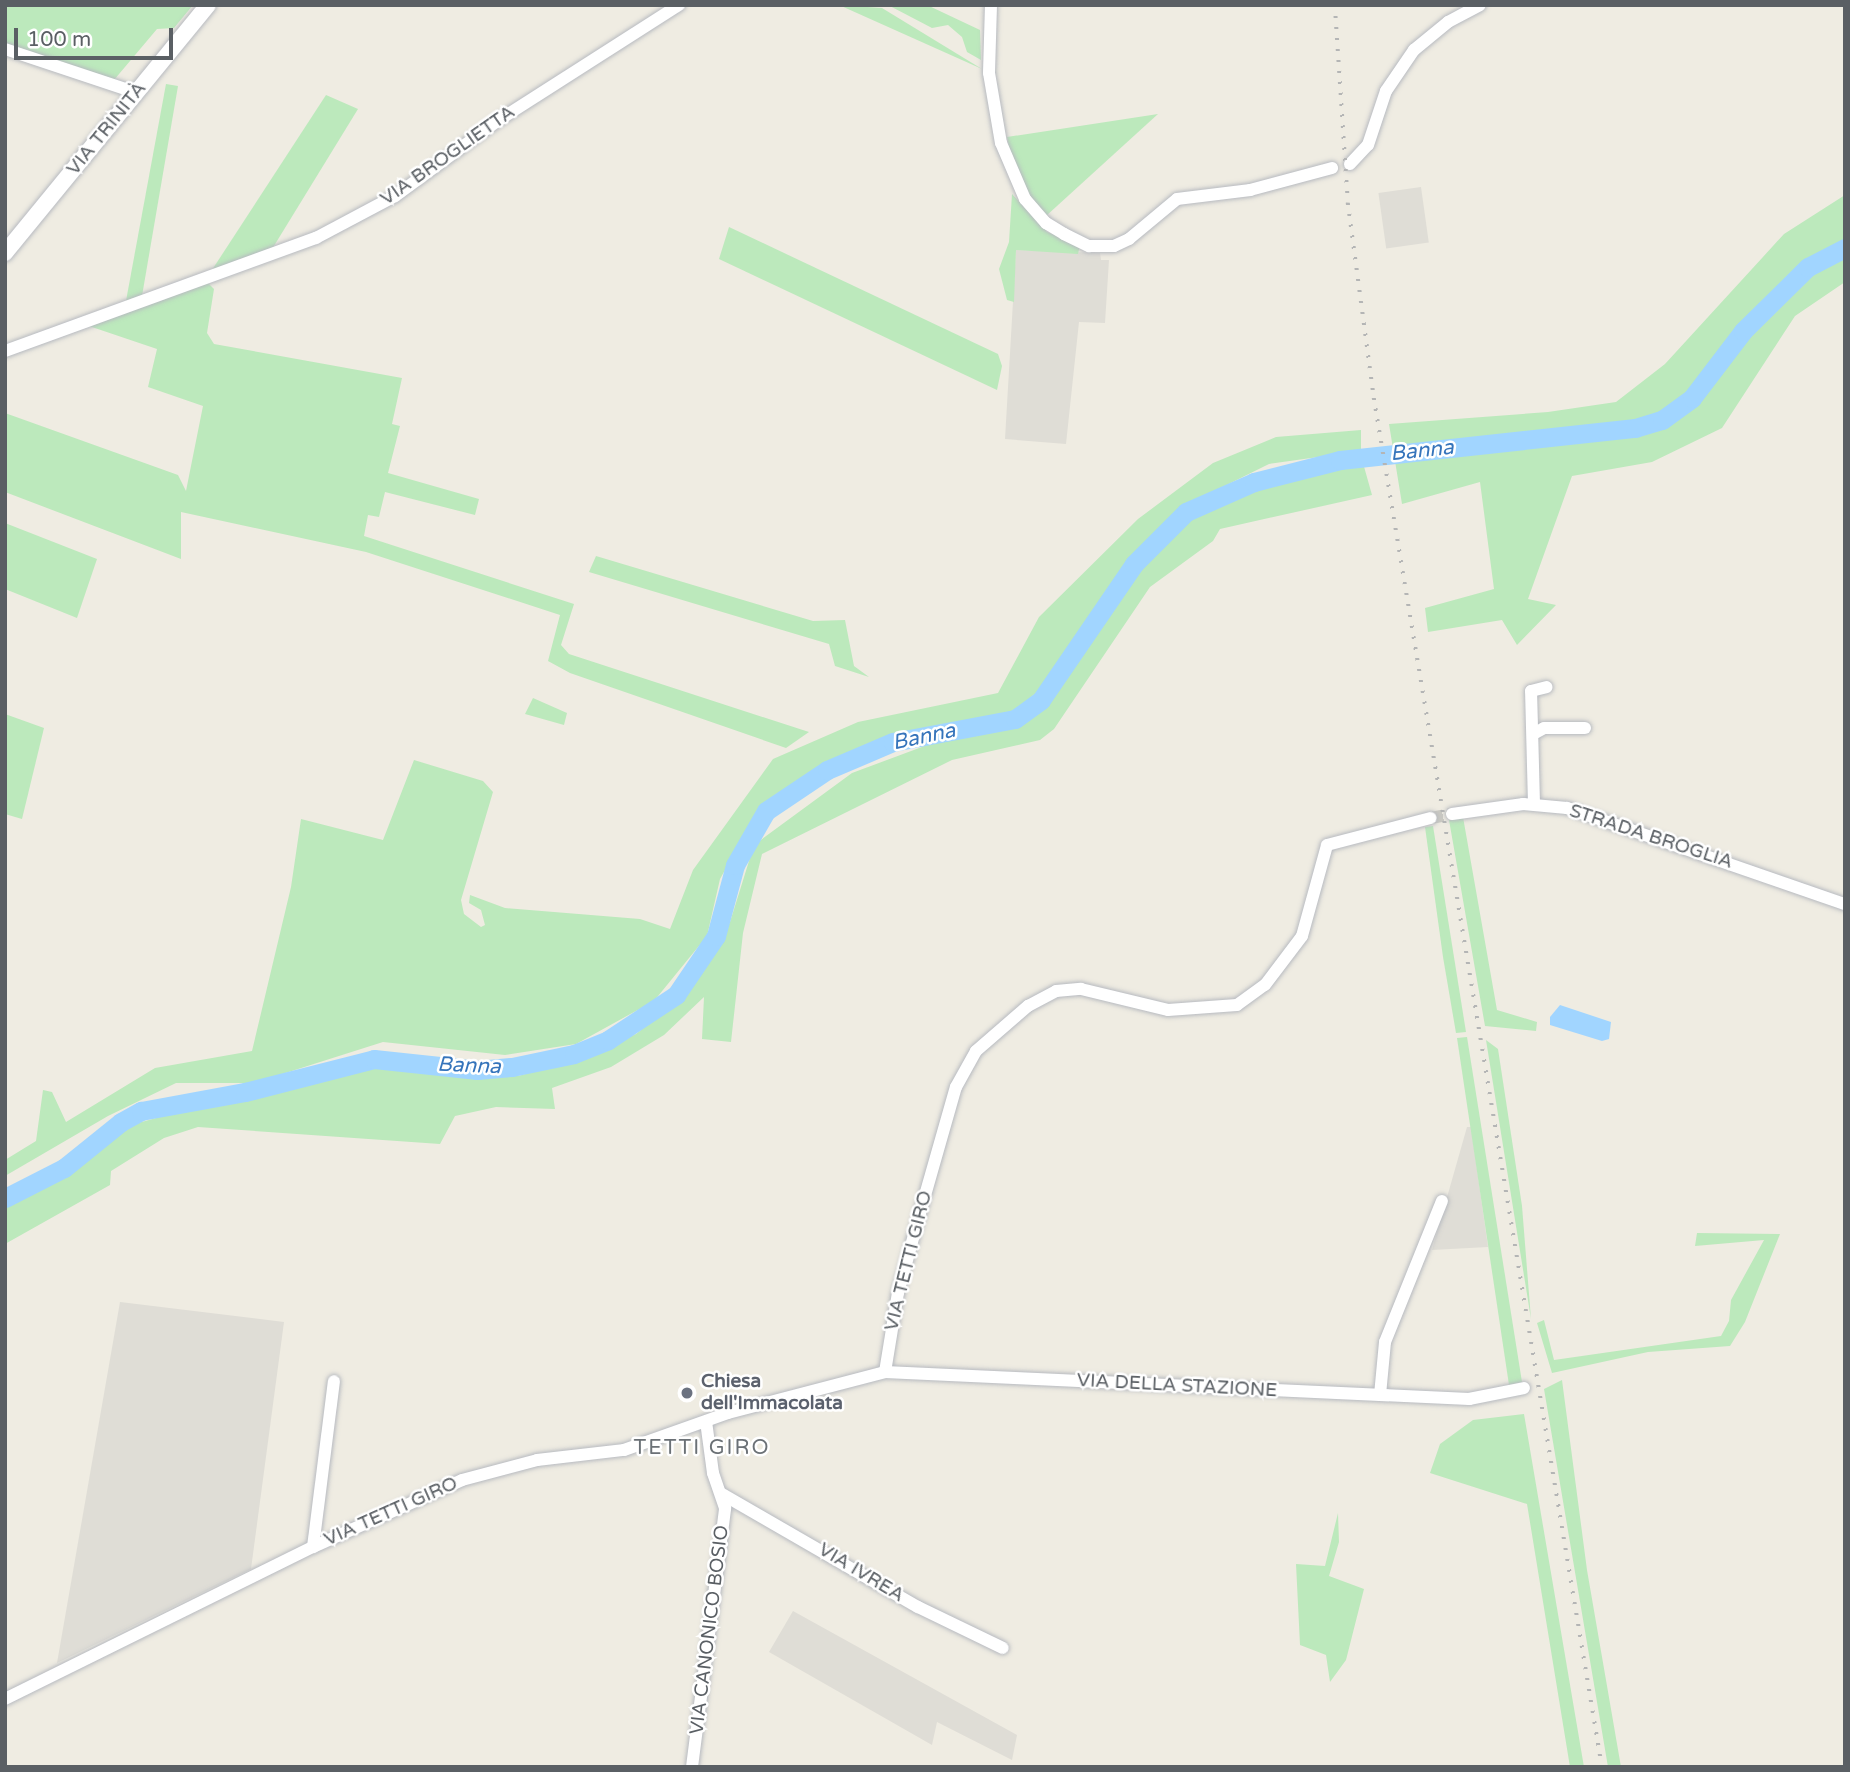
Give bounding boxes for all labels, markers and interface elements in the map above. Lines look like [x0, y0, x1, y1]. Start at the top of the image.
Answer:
scale bar [18, 14, 177, 58]
text: 100 m [27, 27, 91, 52]
street label: VIA TRINITÀ [62, 78, 152, 180]
street label: VIA BROGLIETTA [376, 101, 520, 211]
water label: Banna [1389, 435, 1455, 467]
water label: Banna [890, 718, 958, 756]
street label: STRADA BROGLIA [1566, 800, 1736, 874]
water label: Banna [437, 1052, 501, 1080]
street label: VIA TETTI GIRO [881, 1189, 937, 1333]
street label: VIA DELLA STAZIONE [1076, 1369, 1278, 1403]
place label: Chiesa dell'Immacolata [701, 1371, 843, 1415]
marker: Chiesa dell'Immacolata [679, 1385, 695, 1401]
district label: TETTI GIRO [635, 1435, 769, 1461]
street label: VIA TETTI GIRO [321, 1472, 461, 1552]
street label: VIA CANONICO BOSIO [686, 1524, 734, 1736]
street label: VIA IVREA [814, 1538, 908, 1608]

